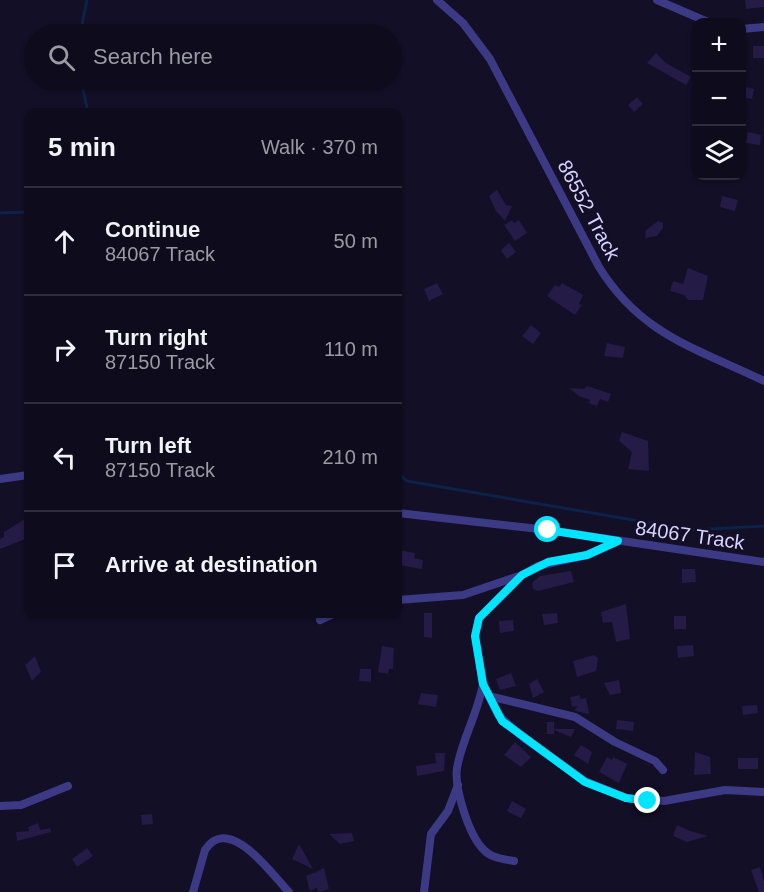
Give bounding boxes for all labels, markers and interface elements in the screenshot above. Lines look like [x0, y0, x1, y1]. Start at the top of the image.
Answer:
map controls [692, 18, 746, 180]
button: + [692, 18, 746, 72]
search box [24, 24, 402, 90]
icon: search [45, 41, 78, 74]
text: Search here [93, 44, 213, 69]
button: − [692, 72, 746, 126]
button: layers [692, 126, 746, 180]
text: 5 min [48, 132, 116, 162]
text: Walk · 370 m [261, 136, 378, 158]
street label: 86552 Track [553, 156, 625, 265]
text: Continue [105, 217, 200, 242]
icon: ahead [48, 225, 81, 258]
text: 50 m [334, 230, 378, 252]
text: 84067 Track [105, 243, 215, 265]
text: Turn right [105, 325, 207, 350]
icon: right [48, 333, 81, 366]
text: 110 m [324, 338, 378, 360]
text: 87150 Track [105, 351, 215, 373]
text: Turn left [105, 433, 191, 458]
icon: left [48, 441, 81, 474]
text: 210 m [322, 446, 378, 468]
text: 87150 Track [105, 459, 215, 481]
route start [534, 516, 560, 542]
street label: 84067 Track [634, 516, 747, 554]
icon: arrive [48, 549, 81, 582]
text: Arrive at destination [105, 552, 318, 577]
route end [634, 787, 660, 813]

